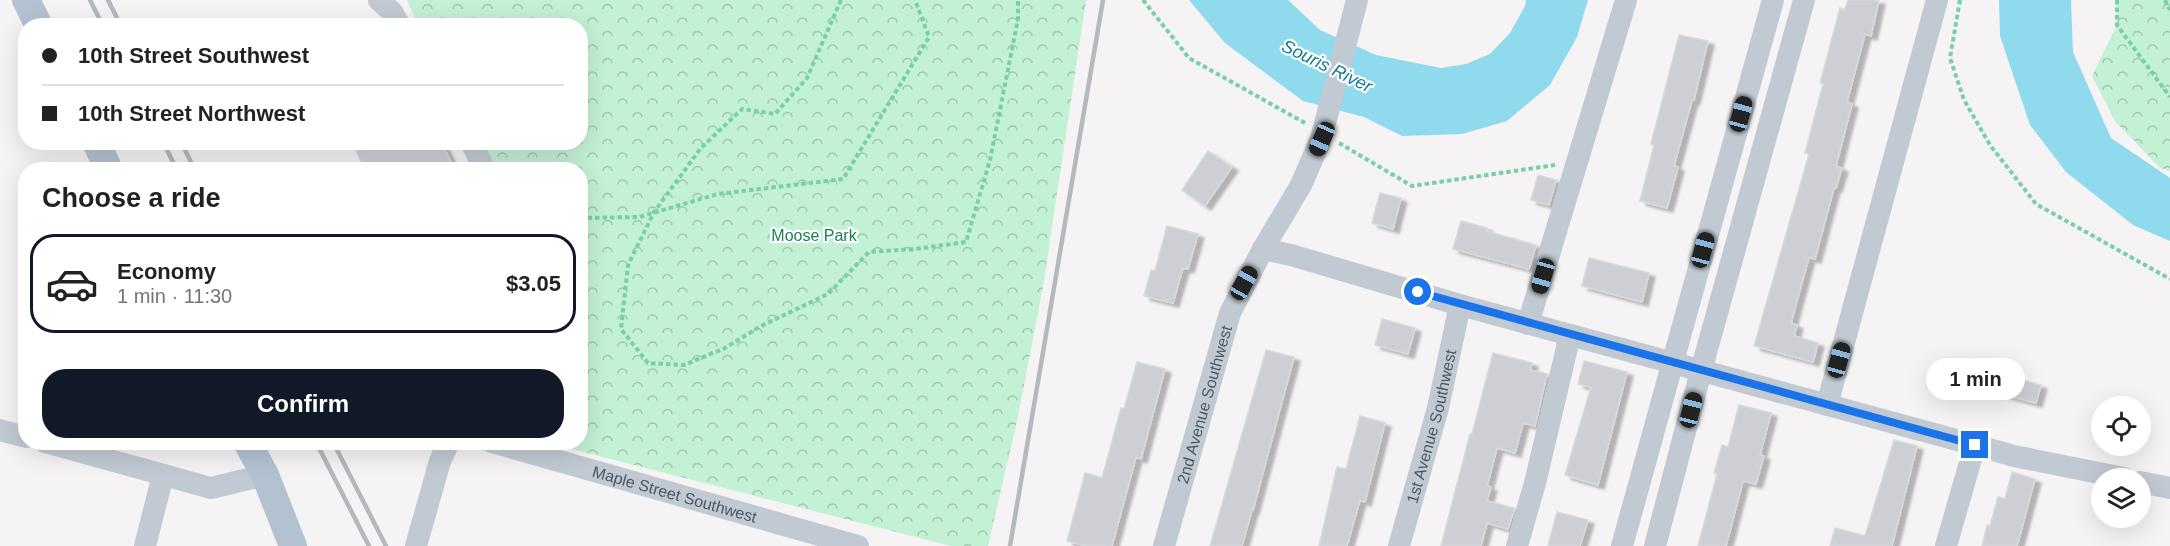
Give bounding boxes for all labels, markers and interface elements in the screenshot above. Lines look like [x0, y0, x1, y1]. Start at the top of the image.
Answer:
water label: Souris River [1279, 36, 1376, 97]
text: 10th Street Southwest [78, 43, 309, 68]
car [1728, 94, 1754, 134]
text: 10th Street Northwest [78, 101, 305, 126]
car [1306, 119, 1338, 159]
text: Choose a ride [42, 183, 221, 213]
park label: Moose Park [771, 227, 858, 244]
car [1690, 230, 1716, 270]
car [1529, 256, 1557, 296]
icon: car [45, 257, 99, 311]
text: Economy [117, 259, 216, 284]
car [1227, 263, 1261, 303]
text: $3.05 [506, 271, 561, 296]
route start [1404, 278, 1431, 305]
text: 1 min · 11:30 [117, 285, 232, 307]
street label: 2nd Avenue Southwest [1174, 323, 1235, 486]
car [1826, 340, 1852, 380]
street label: 1st Avenue Southwest [1403, 347, 1459, 505]
callout: 1 min [1926, 358, 2024, 400]
text: 1 min [1949, 368, 2002, 390]
button: Confirm [42, 369, 564, 438]
car [1678, 390, 1704, 430]
map controls [2091, 396, 2151, 528]
button: locate [2091, 396, 2151, 456]
route end [1961, 431, 1988, 458]
street label: Maple Street Southwest [591, 463, 759, 525]
button: layers [2091, 468, 2151, 528]

